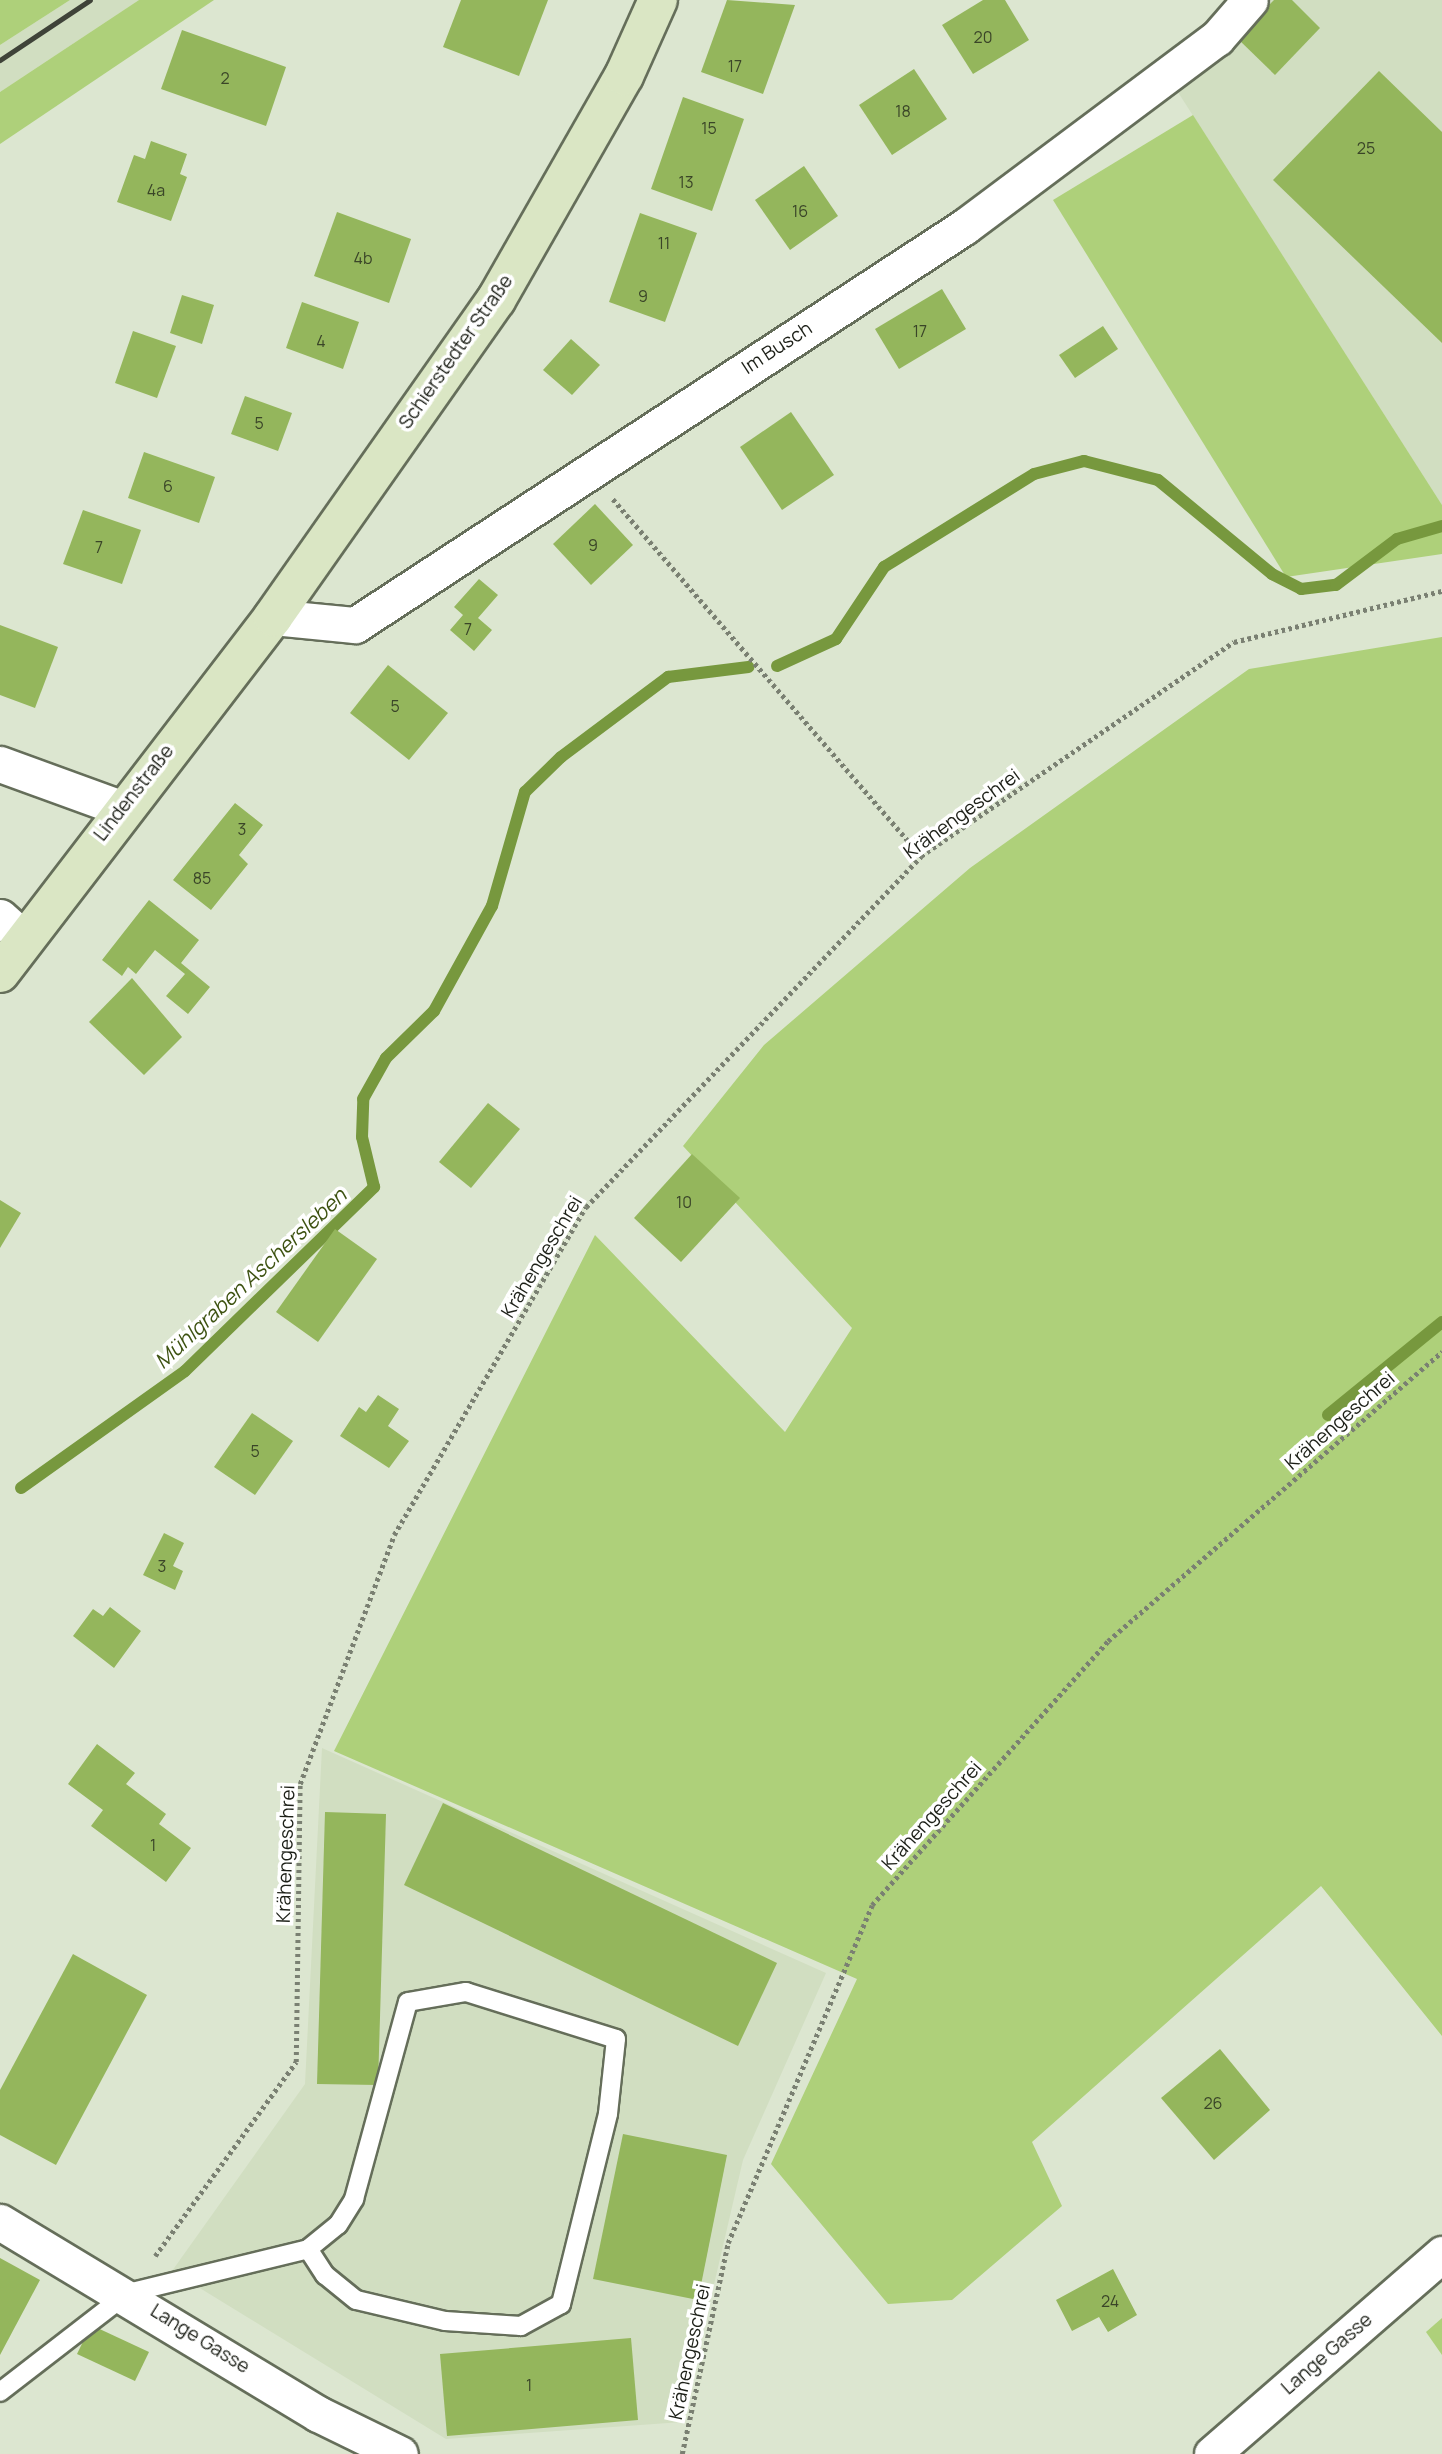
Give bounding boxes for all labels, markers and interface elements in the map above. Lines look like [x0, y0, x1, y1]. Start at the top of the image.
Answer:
house number: 20 [974, 27, 992, 47]
house number: 17 [728, 56, 742, 76]
house number: 2 [220, 68, 230, 88]
house number: 18 [895, 101, 911, 121]
house number: 15 [701, 118, 717, 138]
house number: 25 [1357, 138, 1375, 158]
house number: 13 [678, 172, 694, 192]
house number: 4a [147, 180, 165, 200]
house number: 16 [792, 201, 808, 221]
house number: 11 [658, 233, 670, 253]
house number: 4b [354, 248, 372, 268]
street label: Schierstedter Straße [394, 271, 518, 433]
house number: 9 [638, 286, 648, 306]
street label: Im Busch [738, 317, 816, 379]
house number: 17 [913, 321, 927, 341]
house number: 4 [316, 331, 326, 351]
house number: 5 [254, 413, 264, 433]
house number: 6 [163, 476, 173, 496]
house number: 9 [588, 535, 598, 555]
house number: 7 [95, 537, 103, 557]
house number: 7 [464, 619, 472, 639]
house number: 5 [390, 696, 400, 716]
street label: Lindenstraße [89, 740, 179, 846]
street label: Krähengeschrei [899, 764, 1025, 864]
house number: 3 [238, 819, 246, 839]
house number: 85 [193, 868, 211, 888]
water label: Mühlgraben Aschersleben [149, 1183, 351, 1373]
street label: Krähengeschrei [497, 1192, 587, 1322]
house number: 10 [676, 1192, 692, 1212]
street label: Krähengeschrei [1280, 1367, 1400, 1475]
house number: 5 [250, 1441, 260, 1461]
house number: 3 [158, 1556, 166, 1576]
street label: Krähengeschrei [877, 1757, 987, 1875]
street label: Krähengeschrei [272, 1785, 300, 1923]
house number: 1 [150, 1835, 156, 1855]
house number: 26 [1203, 2093, 1223, 2113]
street label: Krähengeschrei [665, 2282, 715, 2422]
house number: 24 [1101, 2291, 1119, 2311]
street label: Lange Gasse [146, 2299, 254, 2379]
street label: Lange Gasse [1277, 2308, 1377, 2400]
house number: 1 [526, 2375, 532, 2395]

